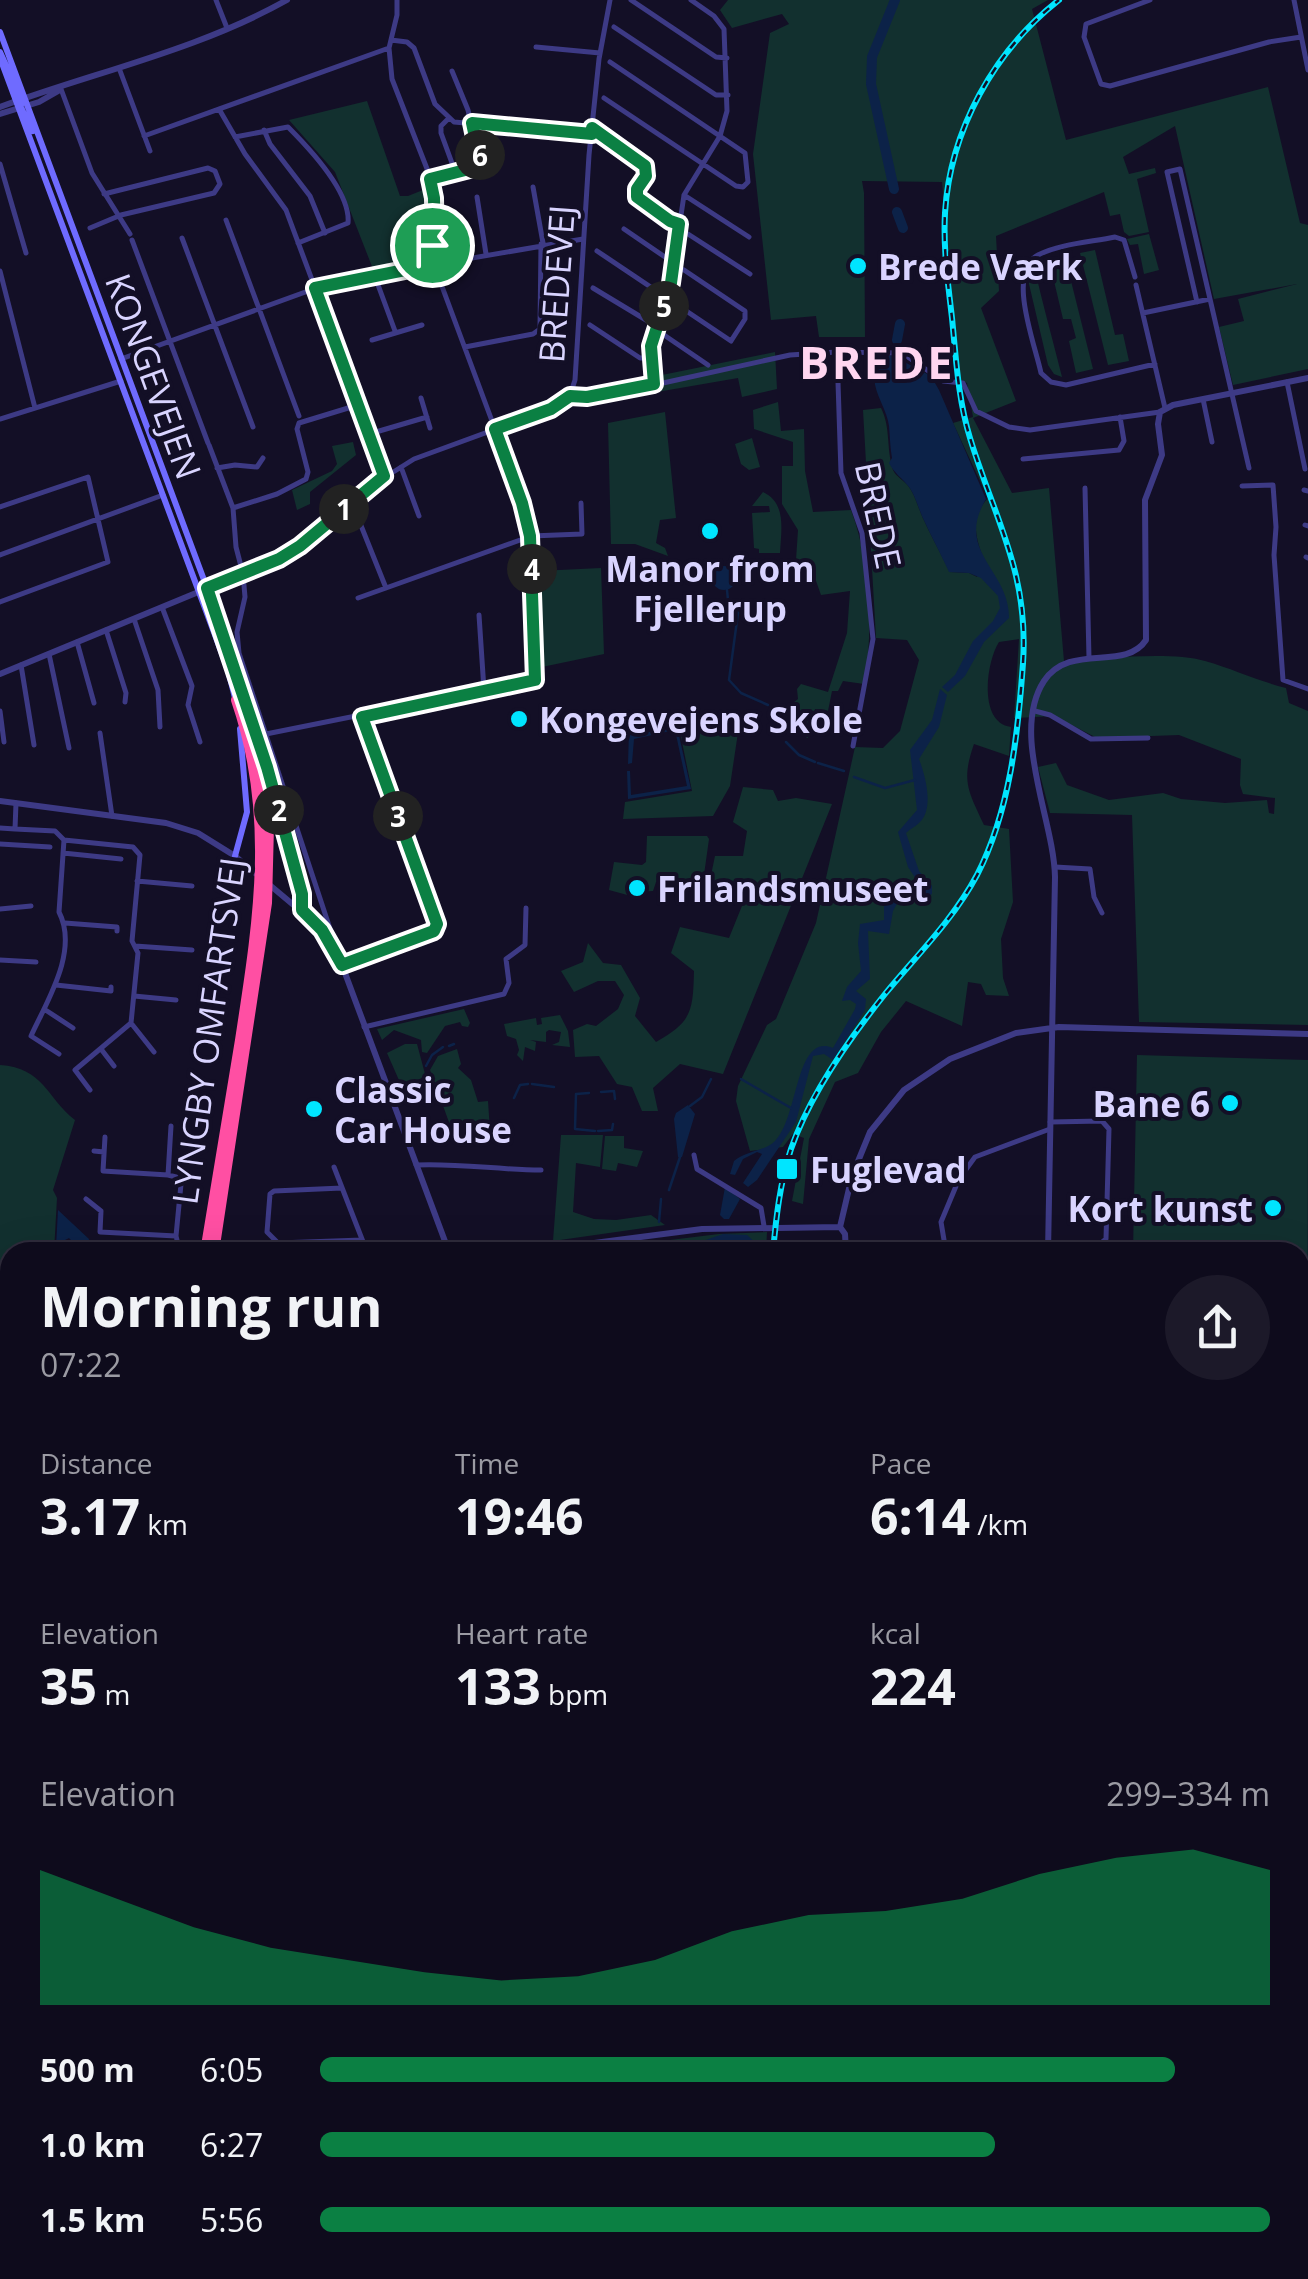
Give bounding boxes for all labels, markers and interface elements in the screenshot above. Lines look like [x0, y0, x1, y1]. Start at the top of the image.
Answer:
pin: 6 [455, 130, 505, 180]
text: 6 [472, 136, 488, 174]
pin [390, 203, 475, 288]
street label: BREDEVEJ [527, 203, 585, 365]
icon: arrive [405, 218, 460, 273]
place label: Brede Værk [878, 243, 1083, 290]
marker: Brede Værk [847, 255, 869, 277]
street label: KONGEVEJEN [95, 267, 213, 485]
pin: 5 [639, 281, 689, 331]
text: 5 [656, 287, 672, 325]
district label: BREDE [799, 331, 955, 392]
street label: BREDE [845, 457, 913, 573]
pin: 1 [319, 484, 369, 534]
text: 1 [336, 490, 352, 528]
marker: Manor from Fjellerup [699, 520, 721, 542]
pin: 4 [507, 544, 557, 594]
place label: Manor from Fjellerup [605, 545, 815, 632]
text: 4 [524, 550, 540, 588]
place label: Kongevejens Skole [539, 696, 863, 743]
marker: Kongevejens Skole [508, 708, 530, 730]
pin: 2 [254, 785, 304, 835]
text: 2 [271, 791, 287, 829]
pin: 3 [373, 791, 423, 841]
text: 3 [390, 797, 406, 835]
street label: LYNGBY OMFARTSVEJ [160, 855, 256, 1207]
place label: Frilandsmuseet [657, 865, 928, 912]
marker: Frilandsmuseet [626, 877, 648, 899]
place label: Classic Car House [334, 1066, 512, 1153]
place label: Bane 6 [1093, 1080, 1210, 1127]
marker: Bane 6 [1219, 1092, 1241, 1114]
marker: Classic Car House [303, 1098, 325, 1120]
place label: Fuglevad [810, 1146, 967, 1193]
marker: Fuglevad [774, 1156, 800, 1182]
place label: Kort kunst [1068, 1185, 1253, 1232]
marker: Kort kunst [1262, 1197, 1284, 1219]
text: Morning run [40, 1268, 383, 1343]
button: share [1165, 1275, 1270, 1380]
text: 07:22 [40, 1343, 122, 1386]
text: Distance [40, 1444, 153, 1482]
text: Time [455, 1444, 519, 1482]
text: Pace [870, 1444, 932, 1482]
text: 3.17 [40, 1482, 140, 1550]
text: 19:46 [455, 1482, 584, 1550]
text: 6:14 [870, 1482, 970, 1550]
text: km [140, 1505, 188, 1543]
text: /km [970, 1505, 1028, 1543]
text: Elevation [40, 1614, 159, 1652]
text: Heart rate [455, 1614, 588, 1652]
text: kcal [870, 1614, 921, 1652]
text: 35 [40, 1652, 97, 1720]
text: 133 [455, 1652, 541, 1720]
text: 224 [870, 1652, 956, 1720]
text: m [97, 1675, 130, 1713]
text: bpm [541, 1675, 608, 1713]
text: Elevation [40, 1772, 176, 1815]
text: 299–334 m [1106, 1772, 1270, 1815]
text: 500 m [40, 2048, 135, 2091]
text: 6:05 [200, 2048, 263, 2091]
text: 1.0 km [40, 2123, 145, 2166]
text: 6:27 [200, 2123, 263, 2166]
text: 1.5 km [40, 2198, 145, 2241]
text: 5:56 [200, 2198, 263, 2241]

